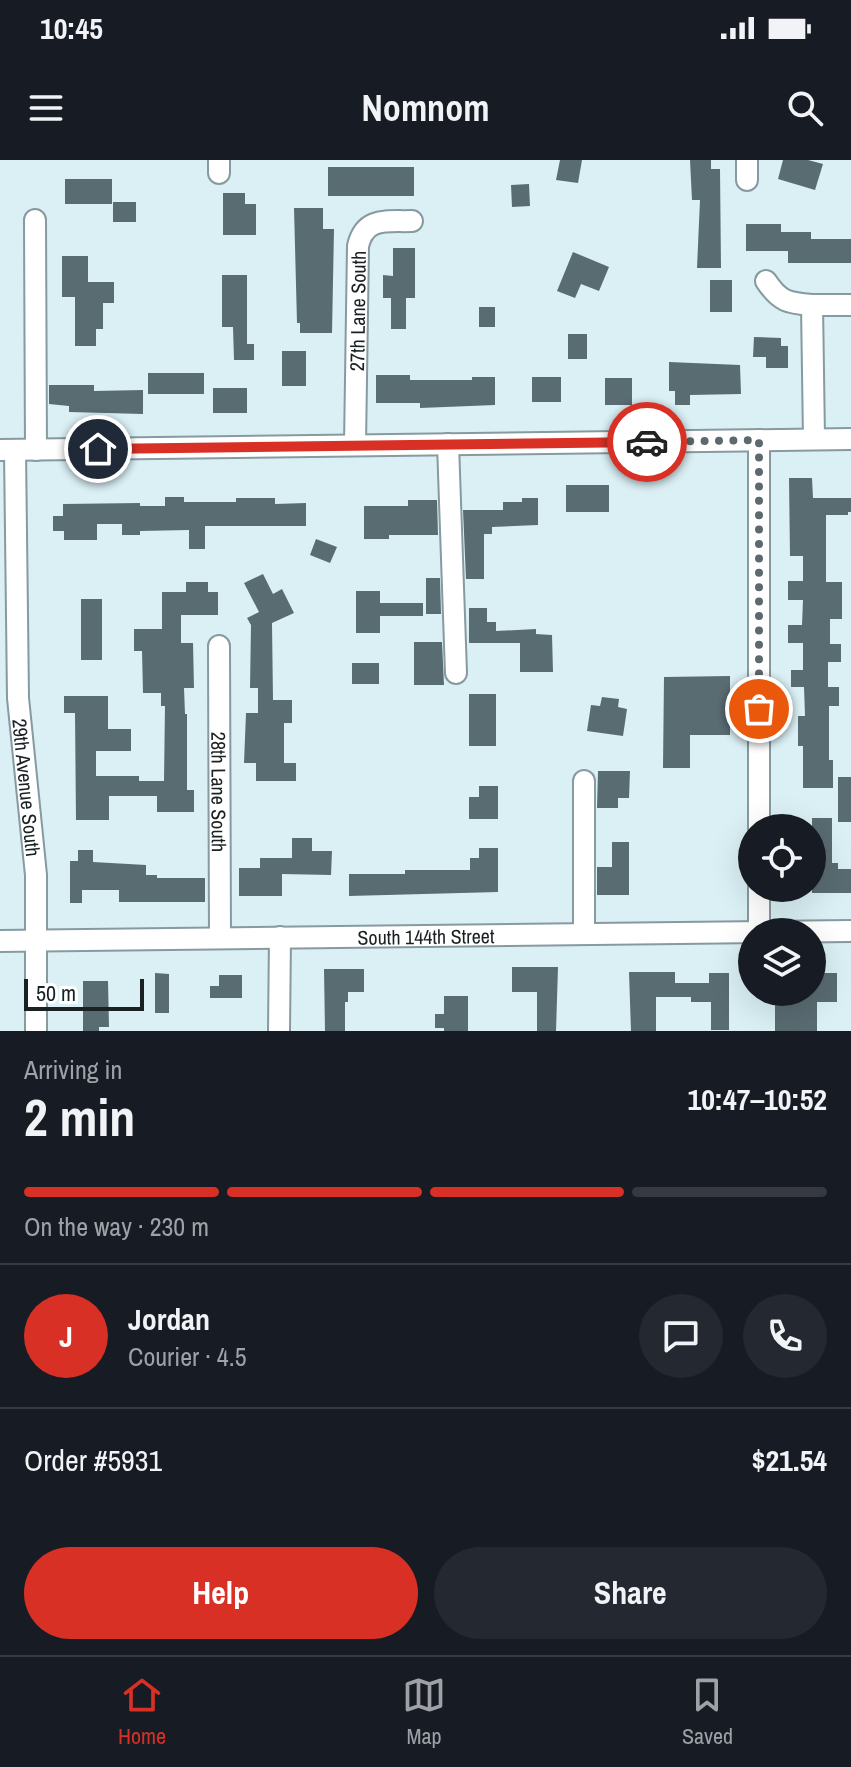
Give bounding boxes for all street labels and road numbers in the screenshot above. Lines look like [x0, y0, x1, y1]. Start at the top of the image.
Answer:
street label: 27th Lane South [343, 251, 371, 371]
street label: 29th Avenue South [7, 717, 48, 858]
street label: 28th Lane South [206, 732, 233, 852]
street label: South 144th Street [357, 922, 495, 950]

